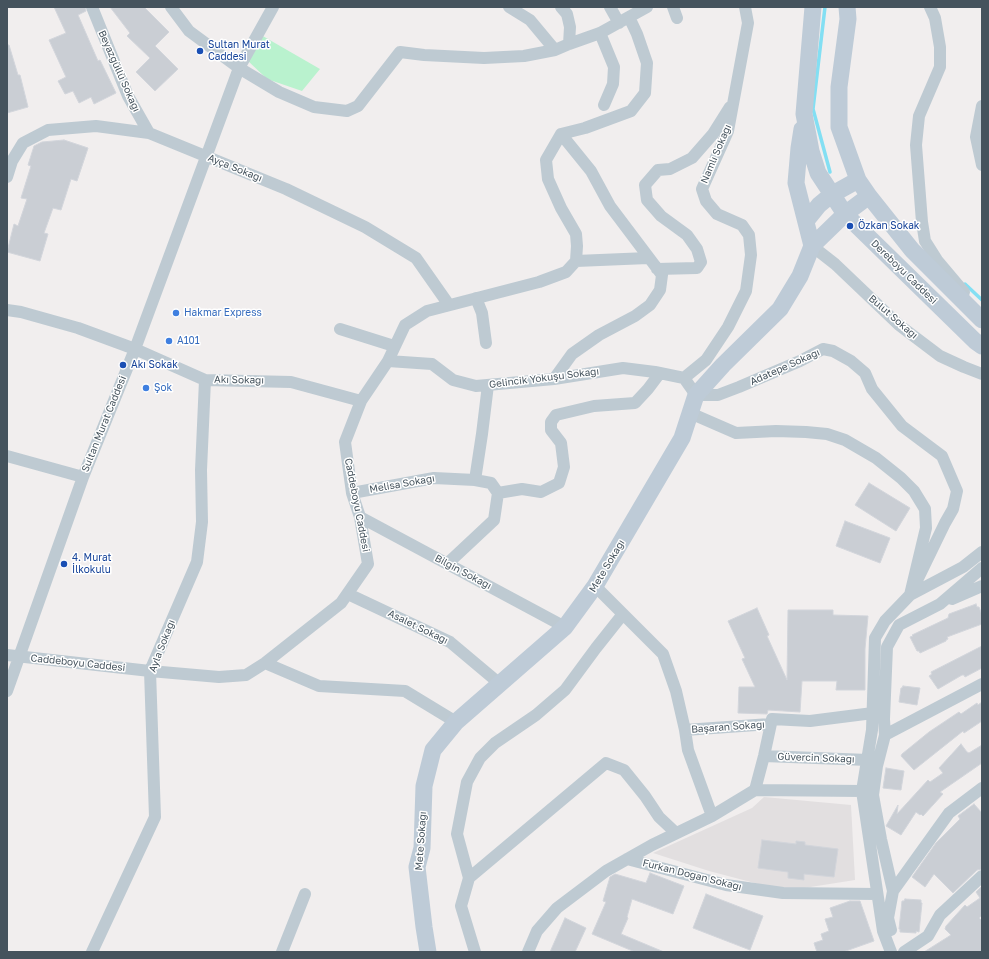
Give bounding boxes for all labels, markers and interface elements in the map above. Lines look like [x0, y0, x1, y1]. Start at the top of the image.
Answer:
street label: Beyazgüllü Sokağı [96, 28, 142, 114]
place label: Sultan Murat Caddesi [208, 39, 270, 62]
marker: Sultan Murat Caddesi [195, 46, 205, 56]
street label: Namlı Sokağı [698, 123, 734, 185]
street label: Ayça Sokağı [206, 152, 264, 184]
place label: Özkan Sokak [858, 220, 919, 232]
marker: Özkan Sokak [845, 221, 855, 231]
street label: Dereboyu Caddesi [869, 237, 939, 307]
street label: Bulut Sokağı [866, 292, 920, 342]
place label: Hakmar Express [184, 307, 262, 319]
marker: Hakmar Express [171, 308, 181, 318]
place label: A101 [177, 335, 200, 347]
marker: A101 [164, 336, 174, 346]
street label: Adatepe Sokağı [748, 346, 822, 388]
place label: Akı Sokak [131, 359, 178, 371]
marker: Akı Sokak [118, 360, 128, 370]
street label: Gelincik Yokuşu Sokağı [488, 365, 600, 391]
street label: Sultan Murat Caddesi [79, 374, 129, 474]
street label: Akı Sokağı [214, 374, 264, 386]
place label: Şok [154, 382, 172, 394]
marker: Şok [141, 383, 151, 393]
street label: Caddeboyu Caddesi [342, 457, 372, 553]
street label: Melisa Sokağı [368, 472, 436, 496]
street label: Mete Sokağı [587, 538, 627, 594]
place label: 4. Murat İlkokulu [72, 552, 112, 576]
street label: Bilgin Sokağı [433, 552, 493, 592]
marker: 4. Murat İlkokulu [59, 559, 69, 569]
street label: Asalet Sokağı [386, 607, 450, 647]
street label: Ayla Sokağı [146, 618, 178, 674]
street label: Caddeboyu Caddesi [30, 652, 126, 674]
street label: Başaran Sokağı [691, 718, 765, 736]
street label: Güvercin Sokağı [777, 751, 855, 765]
street label: Mete Sokağı [413, 811, 429, 871]
street label: Furkan Doğan Sokağı [641, 857, 743, 893]

